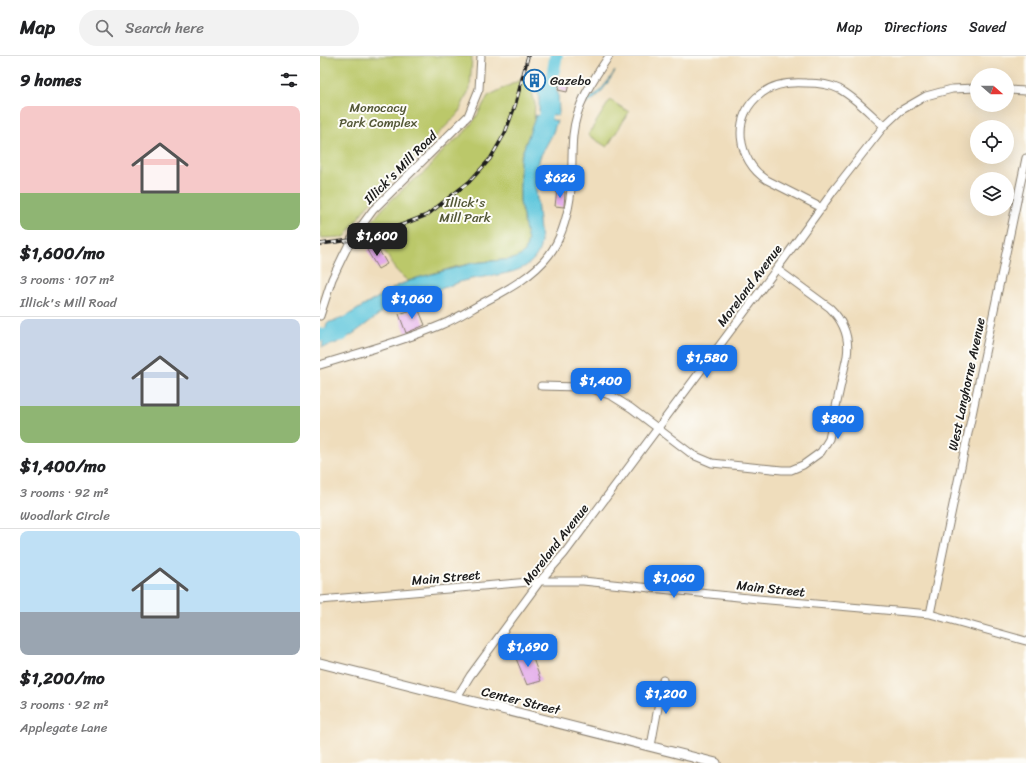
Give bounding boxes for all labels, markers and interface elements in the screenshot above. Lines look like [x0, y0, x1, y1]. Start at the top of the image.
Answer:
search box [79, 10, 359, 46]
text: Map [20, 11, 55, 44]
text: Search here [125, 15, 204, 41]
text: Map [836, 15, 862, 40]
text: Directions [884, 15, 947, 40]
text: Saved [969, 15, 1006, 40]
icon: search [93, 17, 115, 39]
text: 9 homes [20, 65, 81, 95]
building icon: Gazebo [522, 67, 548, 93]
north arrow [970, 68, 1014, 112]
map controls [970, 68, 1014, 216]
icon: filters [278, 69, 300, 91]
place label: Gazebo [550, 69, 591, 92]
park label: Monocacy Park Complex [339, 96, 417, 134]
button: locate [970, 120, 1014, 164]
street label: Illick's Mill Road [357, 124, 443, 210]
icon: home [124, 132, 196, 204]
pin: $626 [536, 165, 584, 199]
text: $626 [544, 166, 576, 189]
button: layers [970, 172, 1014, 216]
park label: Illick's Mill Park [439, 191, 491, 229]
pin: $1,600 [344, 223, 410, 257]
text: $1,600 [356, 224, 398, 247]
text: $1,600/mo [20, 238, 105, 268]
street label: Moreland Avenue [711, 239, 788, 331]
text: 3 rooms · 107 m² [20, 268, 114, 291]
pin: $1,060 [379, 286, 445, 320]
text: $1,060 [391, 287, 433, 310]
text: Illick's Mill Road [20, 291, 117, 314]
street label: West Langhorne Avenue [941, 315, 992, 453]
icon: home [124, 345, 196, 417]
pin: $1,580 [674, 345, 740, 379]
text: $1,580 [686, 346, 728, 369]
pin: $1,400 [568, 368, 634, 402]
text: $1,400 [580, 369, 622, 392]
pin: $800 [814, 406, 862, 440]
text: $800 [821, 407, 855, 430]
text: $1,400/mo [20, 451, 106, 481]
text: 3 rooms · 92 m² [20, 481, 109, 504]
street label: Moreland Avenue [516, 498, 595, 590]
text: Woodlark Circle [20, 504, 110, 527]
icon: home [124, 557, 196, 629]
street label: Main Street [411, 563, 482, 592]
pin: $1,060 [641, 565, 707, 599]
text: $1,060 [653, 566, 695, 589]
street label: Main Street [735, 573, 807, 604]
pin: $1,690 [495, 634, 561, 668]
text: $1,690 [507, 635, 549, 658]
text: $1,200/mo [20, 663, 105, 693]
street label: Center Street [479, 680, 563, 722]
pin: $1,200 [633, 681, 699, 715]
text: $1,200 [645, 682, 687, 705]
text: 3 rooms · 92 m² [20, 693, 109, 716]
text: Applegate Lane [20, 716, 107, 739]

